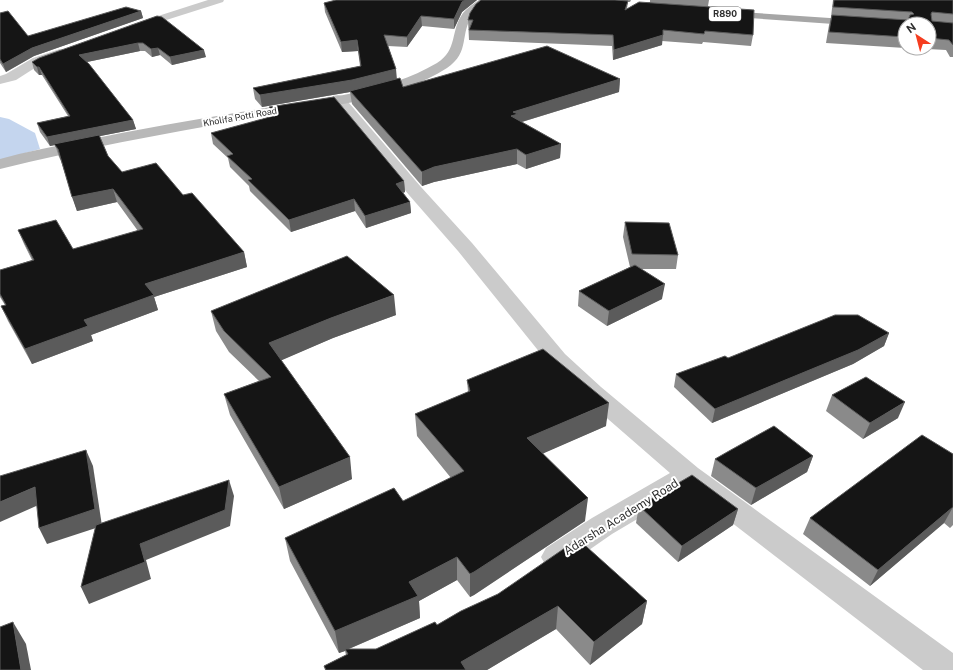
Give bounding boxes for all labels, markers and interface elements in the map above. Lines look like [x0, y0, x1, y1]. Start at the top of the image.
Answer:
road number: R890 [709, 7, 741, 21]
north arrow [897, 16, 937, 56]
text: N [904, 21, 918, 35]
street label: Kholifa Potti Road [202, 105, 278, 128]
street label: Adarsha Academy Road [561, 476, 681, 558]

